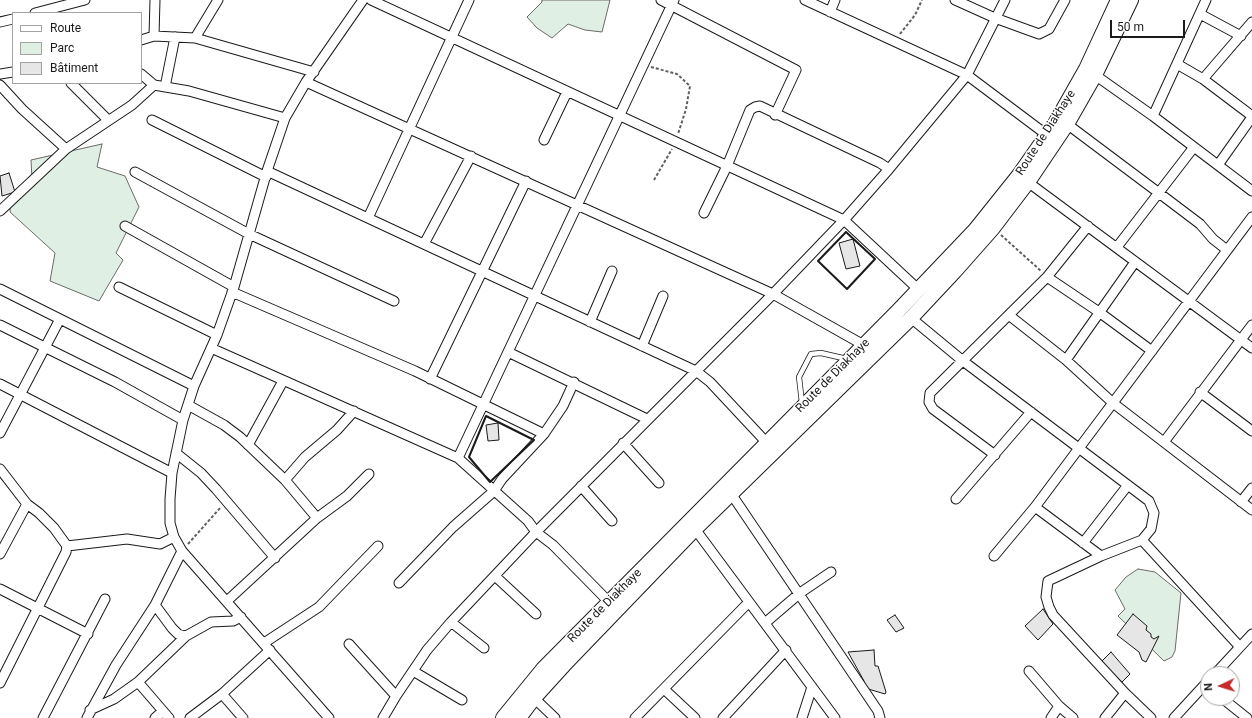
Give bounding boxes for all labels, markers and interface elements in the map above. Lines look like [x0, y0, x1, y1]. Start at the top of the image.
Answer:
legend [12, 12, 142, 84]
scale bar [1112, 12, 1187, 38]
text: 50 m [1117, 20, 1144, 34]
text: Route [50, 21, 81, 35]
text: Parc [50, 41, 74, 55]
text: Bâtiment [50, 61, 98, 75]
street label: Route de Diakhaye [1013, 88, 1079, 178]
street label: Route de Diakhaye [793, 336, 873, 416]
street label: Route de Diakhaye [565, 566, 645, 646]
north arrow [1200, 666, 1240, 706]
text: N [1202, 682, 1215, 691]

